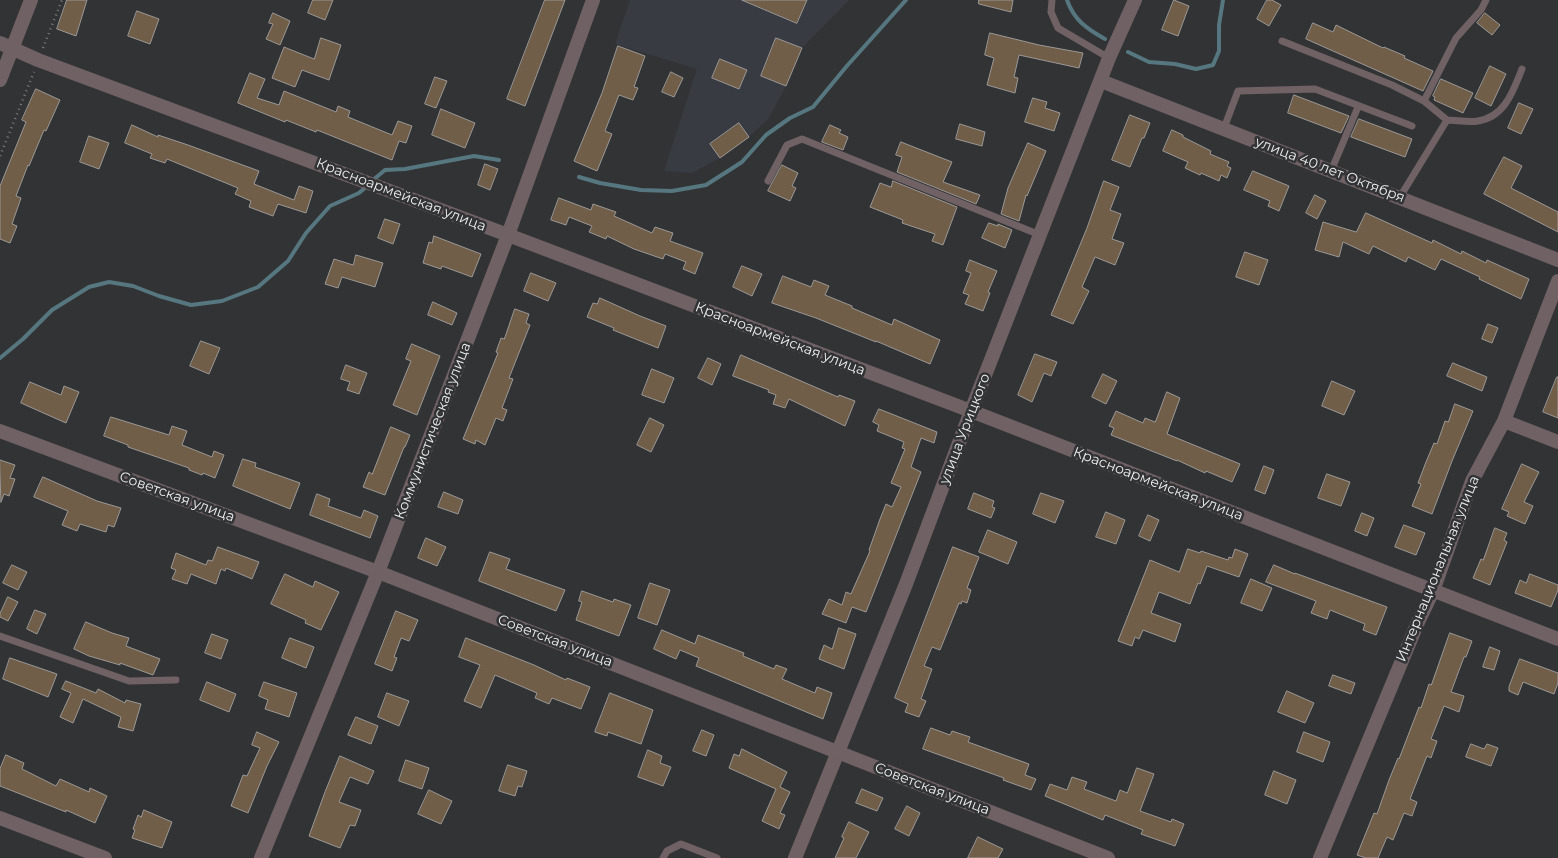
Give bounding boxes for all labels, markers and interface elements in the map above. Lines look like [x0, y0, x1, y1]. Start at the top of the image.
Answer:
street label: улица 40 лет Октября [1253, 134, 1407, 206]
street label: Красноармейская улица [314, 155, 488, 235]
street label: Красноармейская улица [693, 299, 867, 379]
street label: Коммунистическая улица [391, 340, 475, 522]
street label: улица Урицкого [936, 371, 994, 487]
street label: Красноармейская улица [1071, 444, 1245, 524]
street label: Советская улица [117, 468, 237, 526]
street label: Интернациональная улица [1393, 474, 1483, 664]
street label: Советская улица [495, 611, 615, 671]
street label: Советская улица [872, 759, 992, 819]

